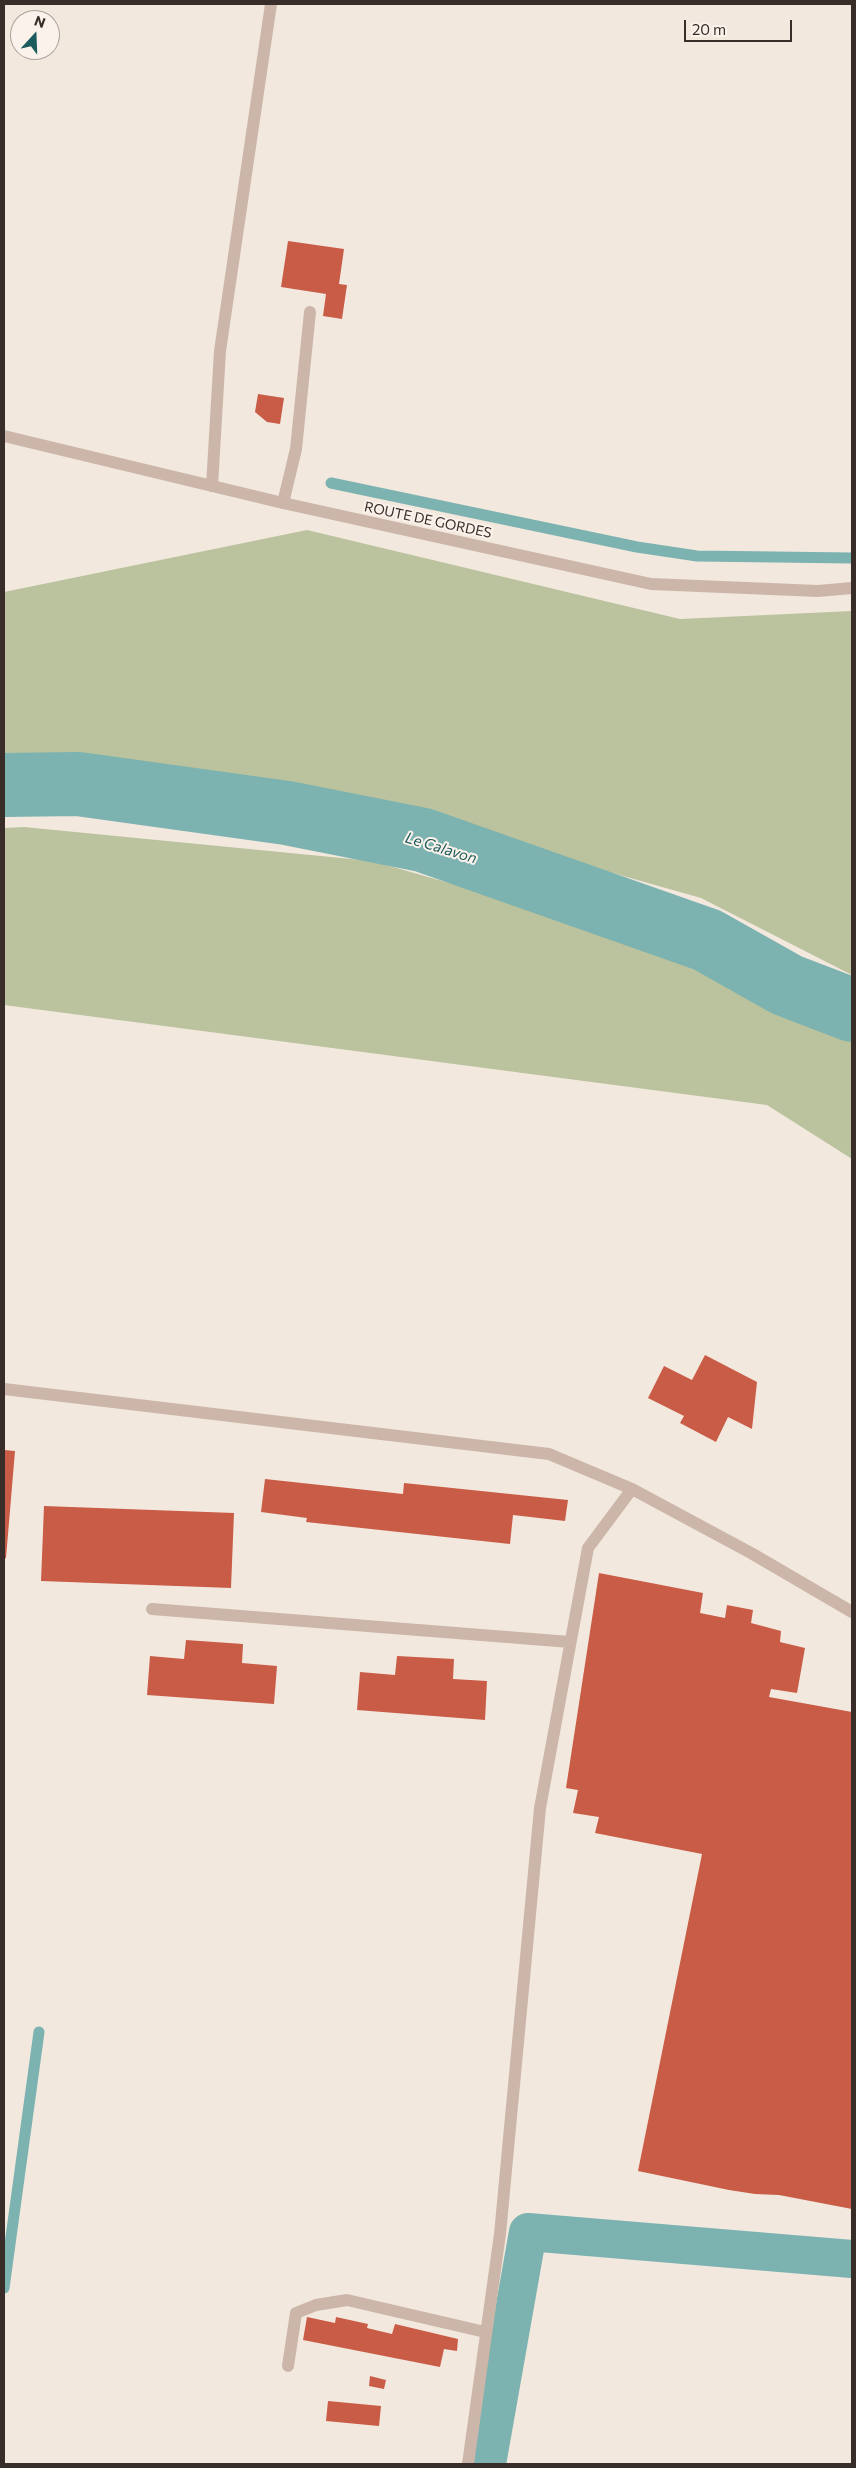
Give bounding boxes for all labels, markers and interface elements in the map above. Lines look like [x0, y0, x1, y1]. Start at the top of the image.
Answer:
north arrow [10, 10, 60, 60]
scale bar [686, 10, 794, 42]
text: N [32, 12, 48, 31]
text: 20 m [692, 20, 726, 38]
street label: ROUTE DE GORDES [363, 498, 493, 542]
water label: Le Calavon [403, 829, 479, 867]

